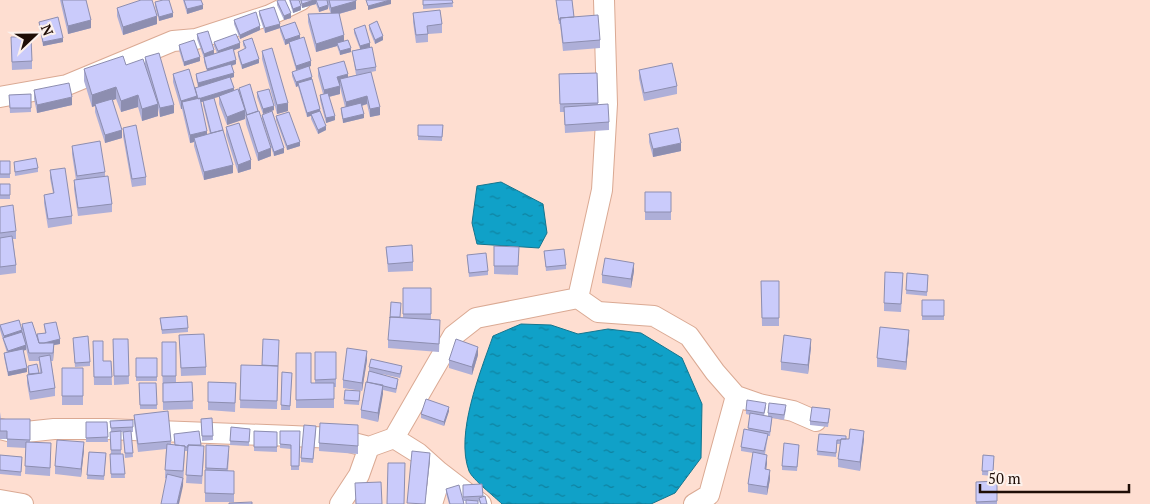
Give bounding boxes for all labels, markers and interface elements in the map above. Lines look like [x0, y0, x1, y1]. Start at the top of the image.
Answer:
north arrow [10, 10, 60, 60]
text: N [37, 21, 58, 39]
scale bar [980, 462, 1129, 494]
text: 50 m [988, 468, 1021, 488]

